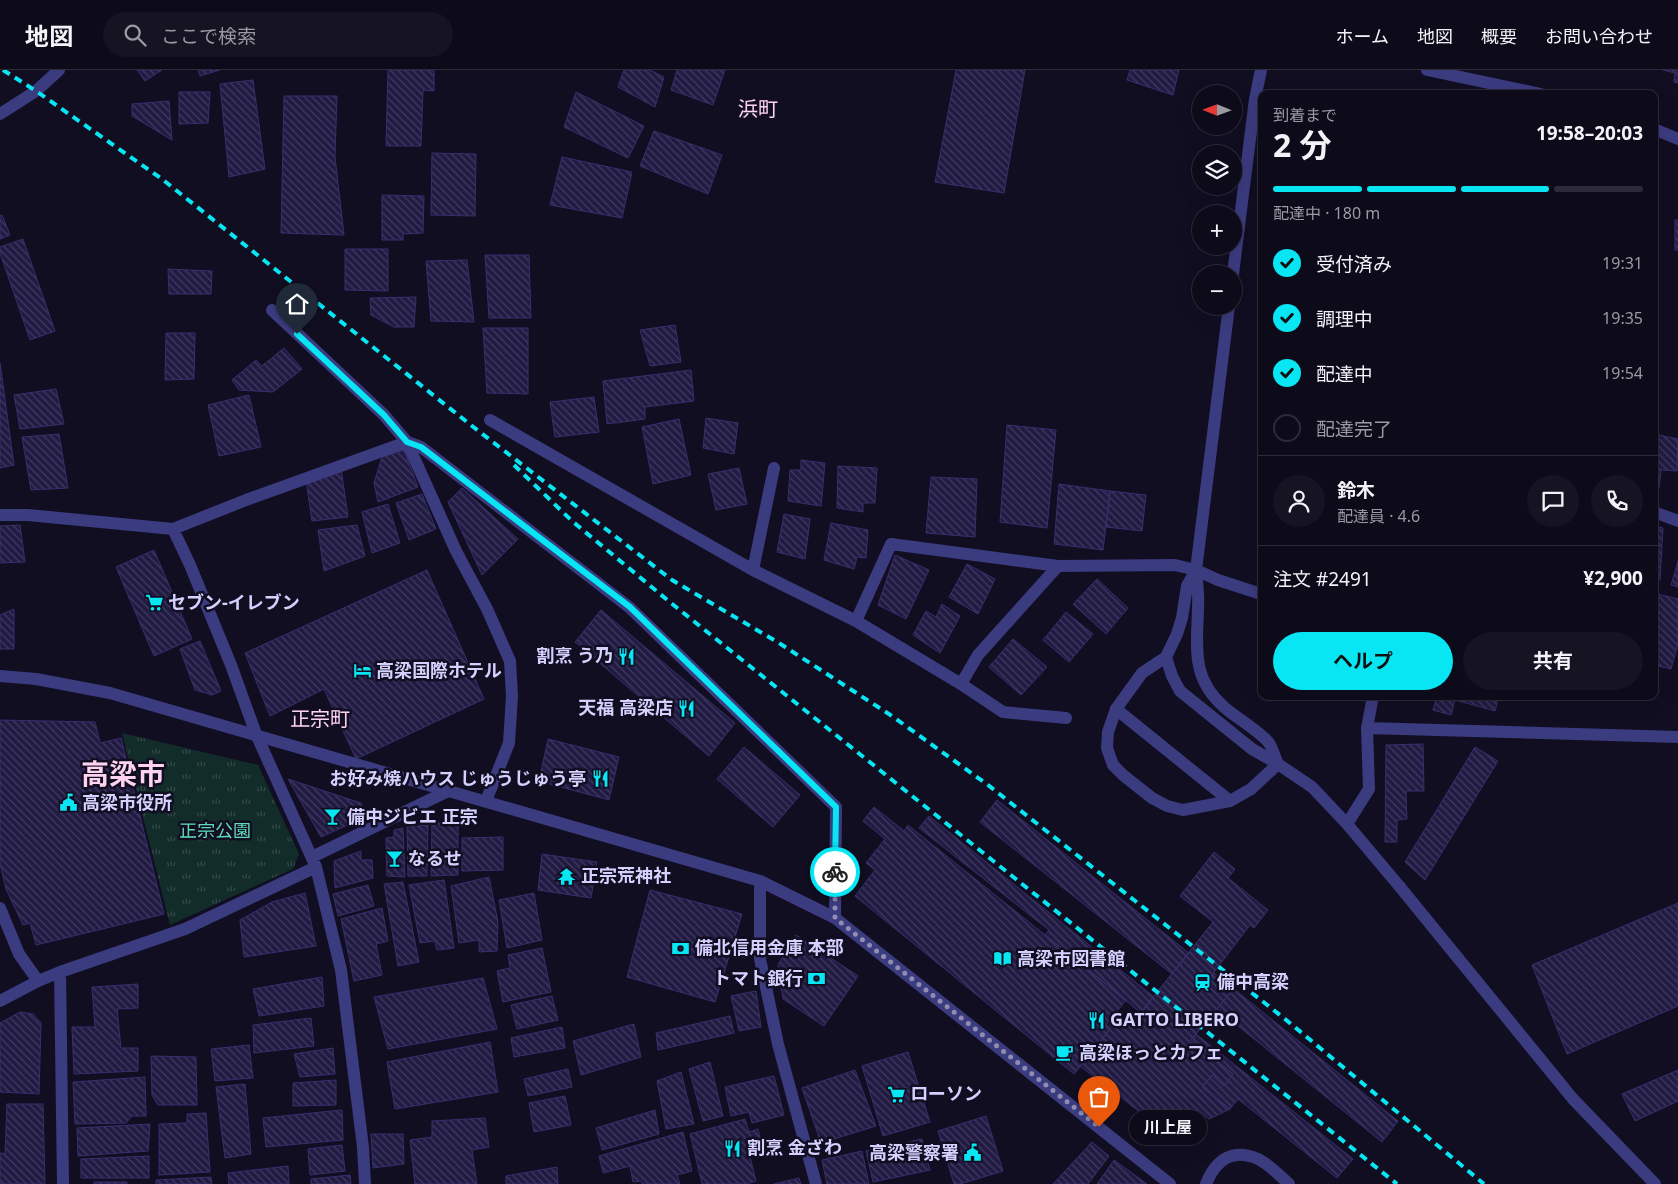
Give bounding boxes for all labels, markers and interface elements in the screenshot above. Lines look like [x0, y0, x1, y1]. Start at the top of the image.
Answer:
search box [103, 12, 453, 57]
text: 地図 [25, 19, 73, 52]
icon: search [121, 21, 149, 49]
text: ここで検索 [161, 23, 256, 49]
text: ホーム [1336, 24, 1389, 48]
text: 地図 [1417, 24, 1453, 48]
text: 概要 [1481, 24, 1517, 48]
text: お問い合わせ [1545, 24, 1653, 48]
north arrow [1192, 85, 1242, 135]
map controls [1192, 85, 1242, 315]
district label: 浜町 [738, 95, 778, 122]
text: 到着まで [1273, 104, 1337, 126]
text: 19:58–20:03 [1536, 120, 1643, 146]
text: 2 分 [1273, 123, 1332, 166]
button: layers [1192, 145, 1242, 195]
text: 配達中 · 180 m [1273, 202, 1380, 224]
button: + [1192, 205, 1242, 255]
icon: check [1273, 249, 1301, 277]
text: 受付済み [1316, 251, 1392, 277]
text: 19:31 [1602, 252, 1643, 274]
button: − [1192, 265, 1242, 315]
pin [276, 283, 318, 334]
icon: home [283, 290, 311, 318]
icon: check [1273, 304, 1301, 332]
text: 調理中 [1316, 306, 1373, 332]
text: 19:35 [1602, 307, 1643, 329]
icon: check [1273, 359, 1301, 387]
text: 配達中 [1316, 361, 1373, 387]
text: 19:54 [1602, 362, 1643, 384]
text: 配達完了 [1316, 416, 1392, 442]
button: person [1273, 475, 1325, 527]
button: chat [1527, 475, 1579, 527]
button: phone [1591, 475, 1643, 527]
text: 鈴木 [1337, 477, 1375, 503]
text: 配達員 · 4.6 [1337, 505, 1420, 527]
text: ¥2,900 [1583, 565, 1643, 591]
text: 注文 #2491 [1273, 566, 1372, 592]
place label: セブン-イレブン [168, 590, 300, 614]
supermarket icon: セブン-イレブン [144, 593, 164, 613]
button: ヘルプ [1273, 632, 1453, 690]
button: 共有 [1463, 632, 1643, 690]
place label: 割烹 う乃 [536, 643, 613, 667]
restaurant icon: 割烹 う乃 [617, 646, 637, 666]
place label: 高梁国際ホテル [376, 658, 502, 682]
hotel icon: 高梁国際ホテル [352, 661, 372, 681]
place label: 天福 高梁店 [578, 695, 673, 719]
restaurant icon: 天福 高梁店 [677, 698, 697, 718]
district label: 正宗町 [290, 705, 350, 732]
district label: 高梁市 [81, 754, 165, 792]
place label: お好み焼ハウス じゅうじゅう亭 [329, 766, 586, 790]
restaurant icon: お好み焼ハウス じゅうじゅう亭 [590, 769, 610, 789]
place label: 高梁市役所 [82, 790, 172, 814]
public building icon: 高梁市役所 [58, 793, 78, 813]
place label: 備中ジビエ 正宗 [347, 804, 478, 828]
bar icon: 備中ジビエ 正宗 [323, 807, 343, 827]
park label: 正宗公園 [179, 818, 251, 842]
place label: なるせ [408, 846, 462, 870]
courier [810, 847, 860, 897]
bar icon: なるせ [384, 849, 404, 869]
icon: bike [821, 858, 849, 886]
place label: 正宗荒神社 [581, 863, 671, 887]
temple icon: 正宗荒神社 [557, 866, 577, 886]
place label: 備北信用金庫 本部 [695, 935, 844, 959]
bank icon: 備北信用金庫 本部 [671, 938, 691, 958]
place label: 高梁市図書館 [1017, 946, 1125, 970]
library icon: 高梁市図書館 [993, 949, 1013, 969]
place label: トマト銀行 [713, 966, 803, 990]
bank icon: トマト銀行 [807, 969, 827, 989]
place label: 備中高梁 [1217, 969, 1289, 993]
station icon: 備中高梁 [1193, 972, 1213, 992]
place label: GATTO LIBERO [1110, 1007, 1239, 1031]
restaurant icon: GATTO LIBERO [1086, 1010, 1106, 1030]
place label: 高梁ほっとカフェ [1079, 1040, 1223, 1064]
cafe icon: 高梁ほっとカフェ [1055, 1043, 1075, 1063]
pin [1078, 1076, 1120, 1127]
place label: ローソン [910, 1081, 982, 1105]
icon: bag [1085, 1083, 1113, 1111]
supermarket icon: ローソン [886, 1084, 906, 1104]
callout: 川上屋 [1129, 1110, 1206, 1144]
text: 川上屋 [1144, 1116, 1192, 1138]
place label: 割烹 金ざわ [747, 1135, 842, 1159]
restaurant icon: 割烹 金ざわ [723, 1138, 743, 1158]
place label: 高梁警察署 [869, 1140, 959, 1164]
public building icon: 高梁警察署 [963, 1143, 983, 1163]

